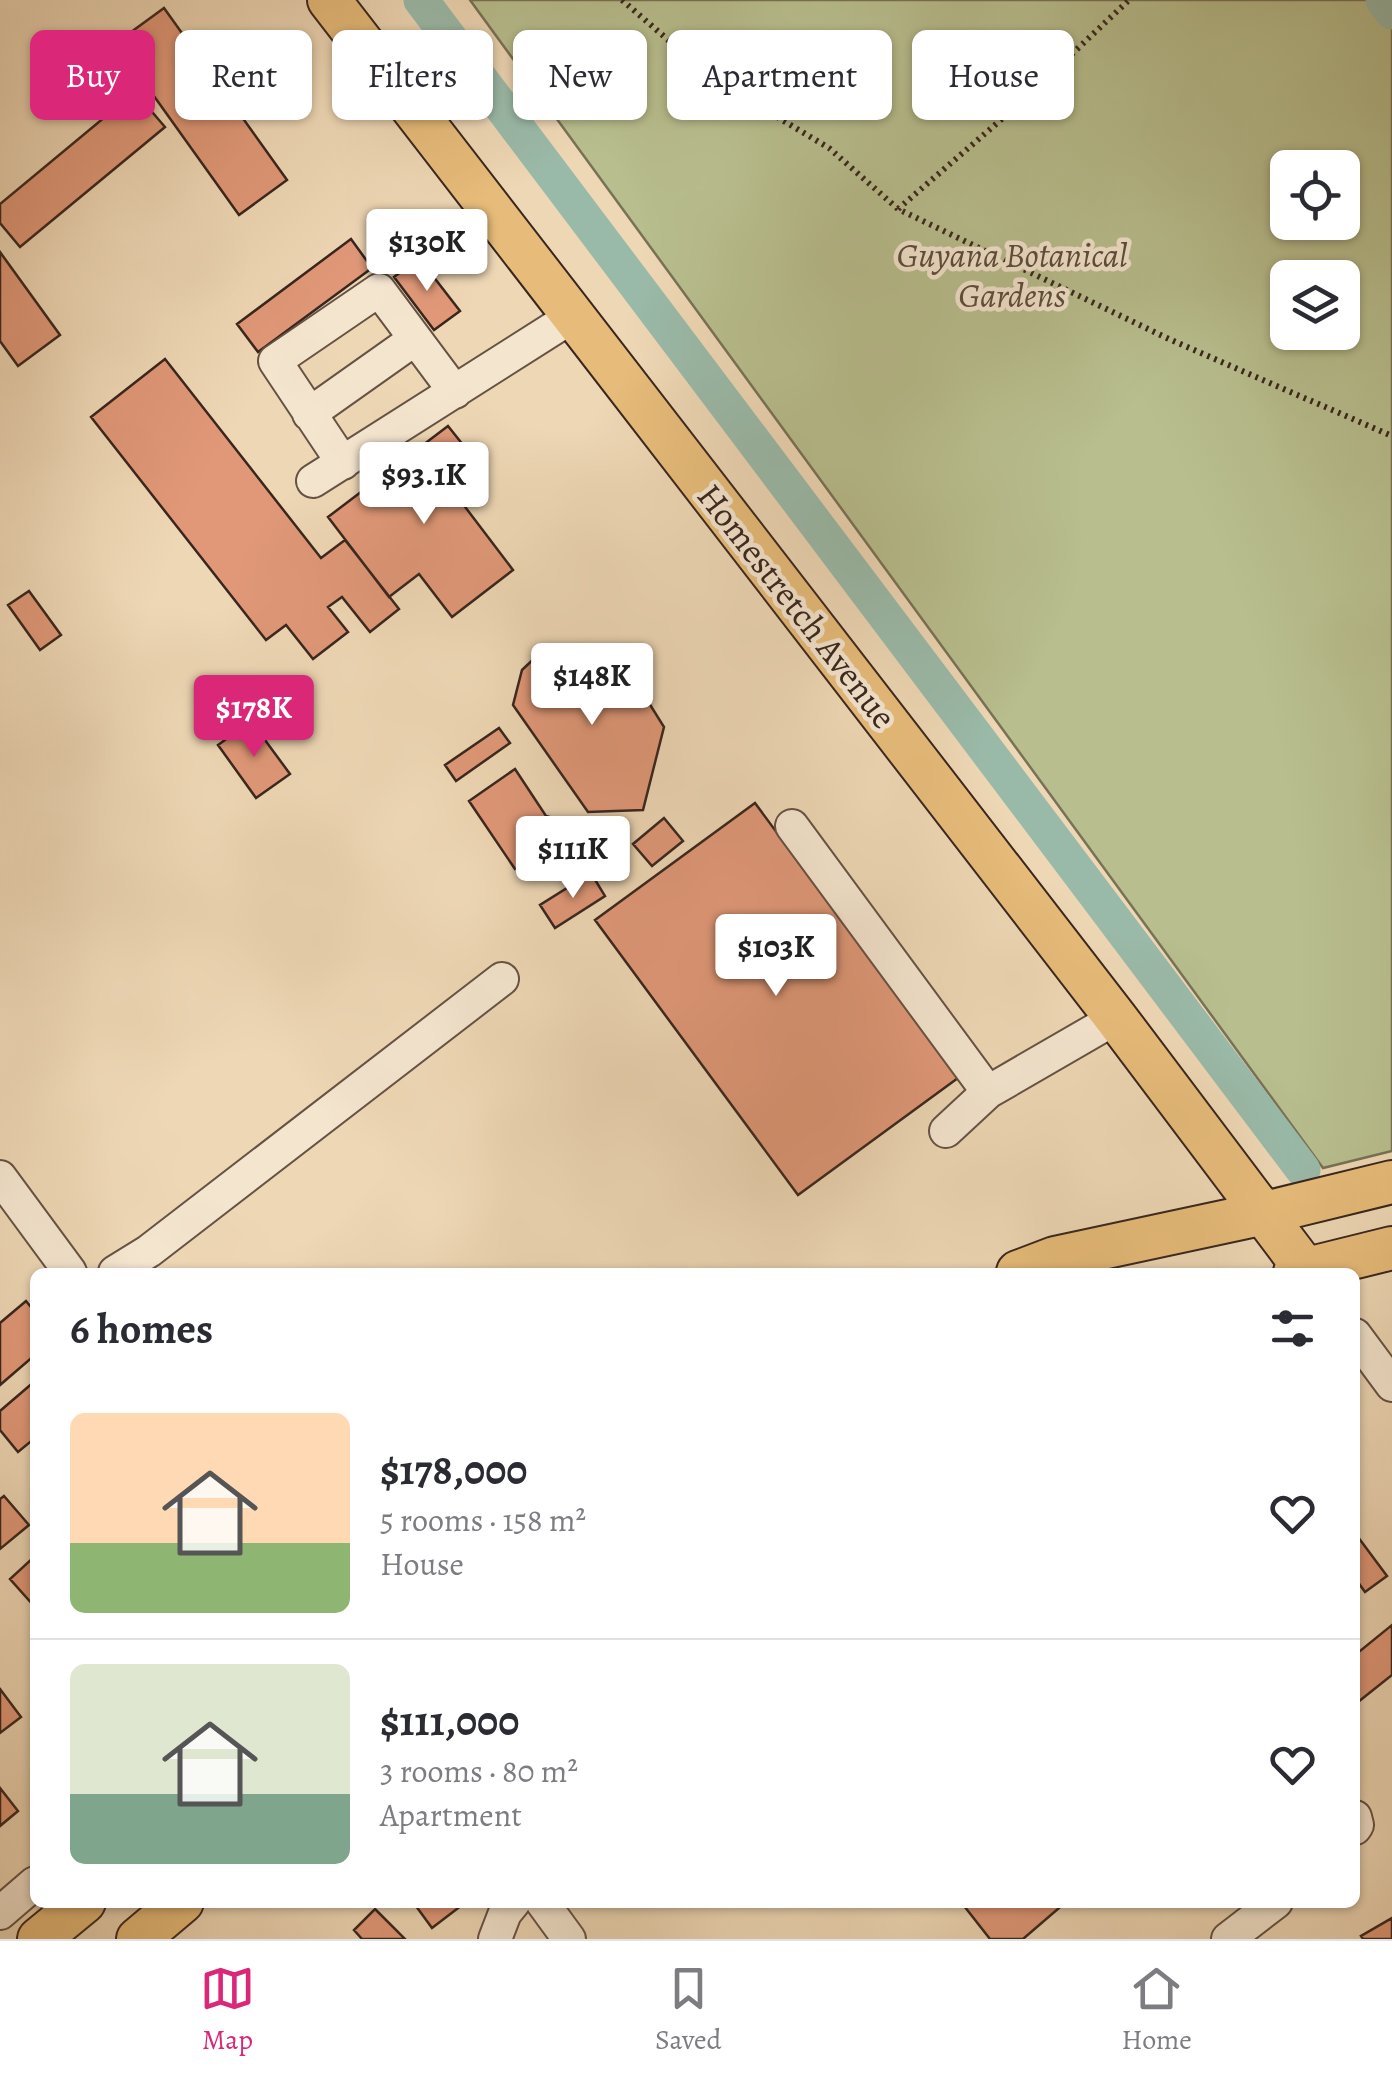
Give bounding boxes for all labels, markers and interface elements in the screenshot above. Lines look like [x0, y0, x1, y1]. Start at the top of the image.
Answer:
chip: Buy [30, 30, 155, 120]
chip: Rent [175, 30, 312, 120]
chip: Filters [332, 30, 493, 120]
chip: New [513, 30, 647, 120]
chip: Apartment [667, 30, 892, 120]
chip: House [912, 30, 1074, 120]
map controls [1270, 150, 1360, 350]
button: locate [1270, 150, 1360, 240]
pin: $130K [357, 209, 497, 294]
text: $130K [388, 219, 466, 263]
park label: Guyana Botanical Gardens [896, 231, 1128, 319]
button: layers [1270, 260, 1360, 350]
pin: $93.1K [343, 442, 505, 527]
text: $93.1K [382, 452, 466, 496]
street label: Homestretch Avenue [686, 474, 908, 738]
pin: $148K [522, 643, 662, 728]
text: $148K [553, 653, 631, 697]
pin: $178K [184, 675, 324, 760]
text: $178K [216, 685, 292, 729]
pin: $111K [503, 816, 643, 901]
text: $111K [538, 826, 608, 870]
pin: $103K [706, 914, 846, 999]
text: $103K [737, 924, 815, 968]
text: 6 homes [70, 1300, 213, 1357]
icon: filters [1265, 1301, 1320, 1356]
text: $178,000 [380, 1441, 527, 1498]
icon: home [150, 1453, 270, 1573]
icon: heart [1265, 1486, 1320, 1541]
text: 5 rooms · 158 m² [380, 1498, 586, 1542]
text: House [380, 1542, 464, 1586]
text: $111,000 [380, 1692, 519, 1749]
icon: home [150, 1704, 270, 1824]
icon: heart [1265, 1737, 1320, 1792]
text: 3 rooms · 80 m² [380, 1749, 578, 1793]
text: Apartment [380, 1793, 522, 1837]
tab: Map [200, 1961, 255, 2059]
tab: Saved [655, 1961, 722, 2059]
tab: Home [1122, 1961, 1192, 2059]

